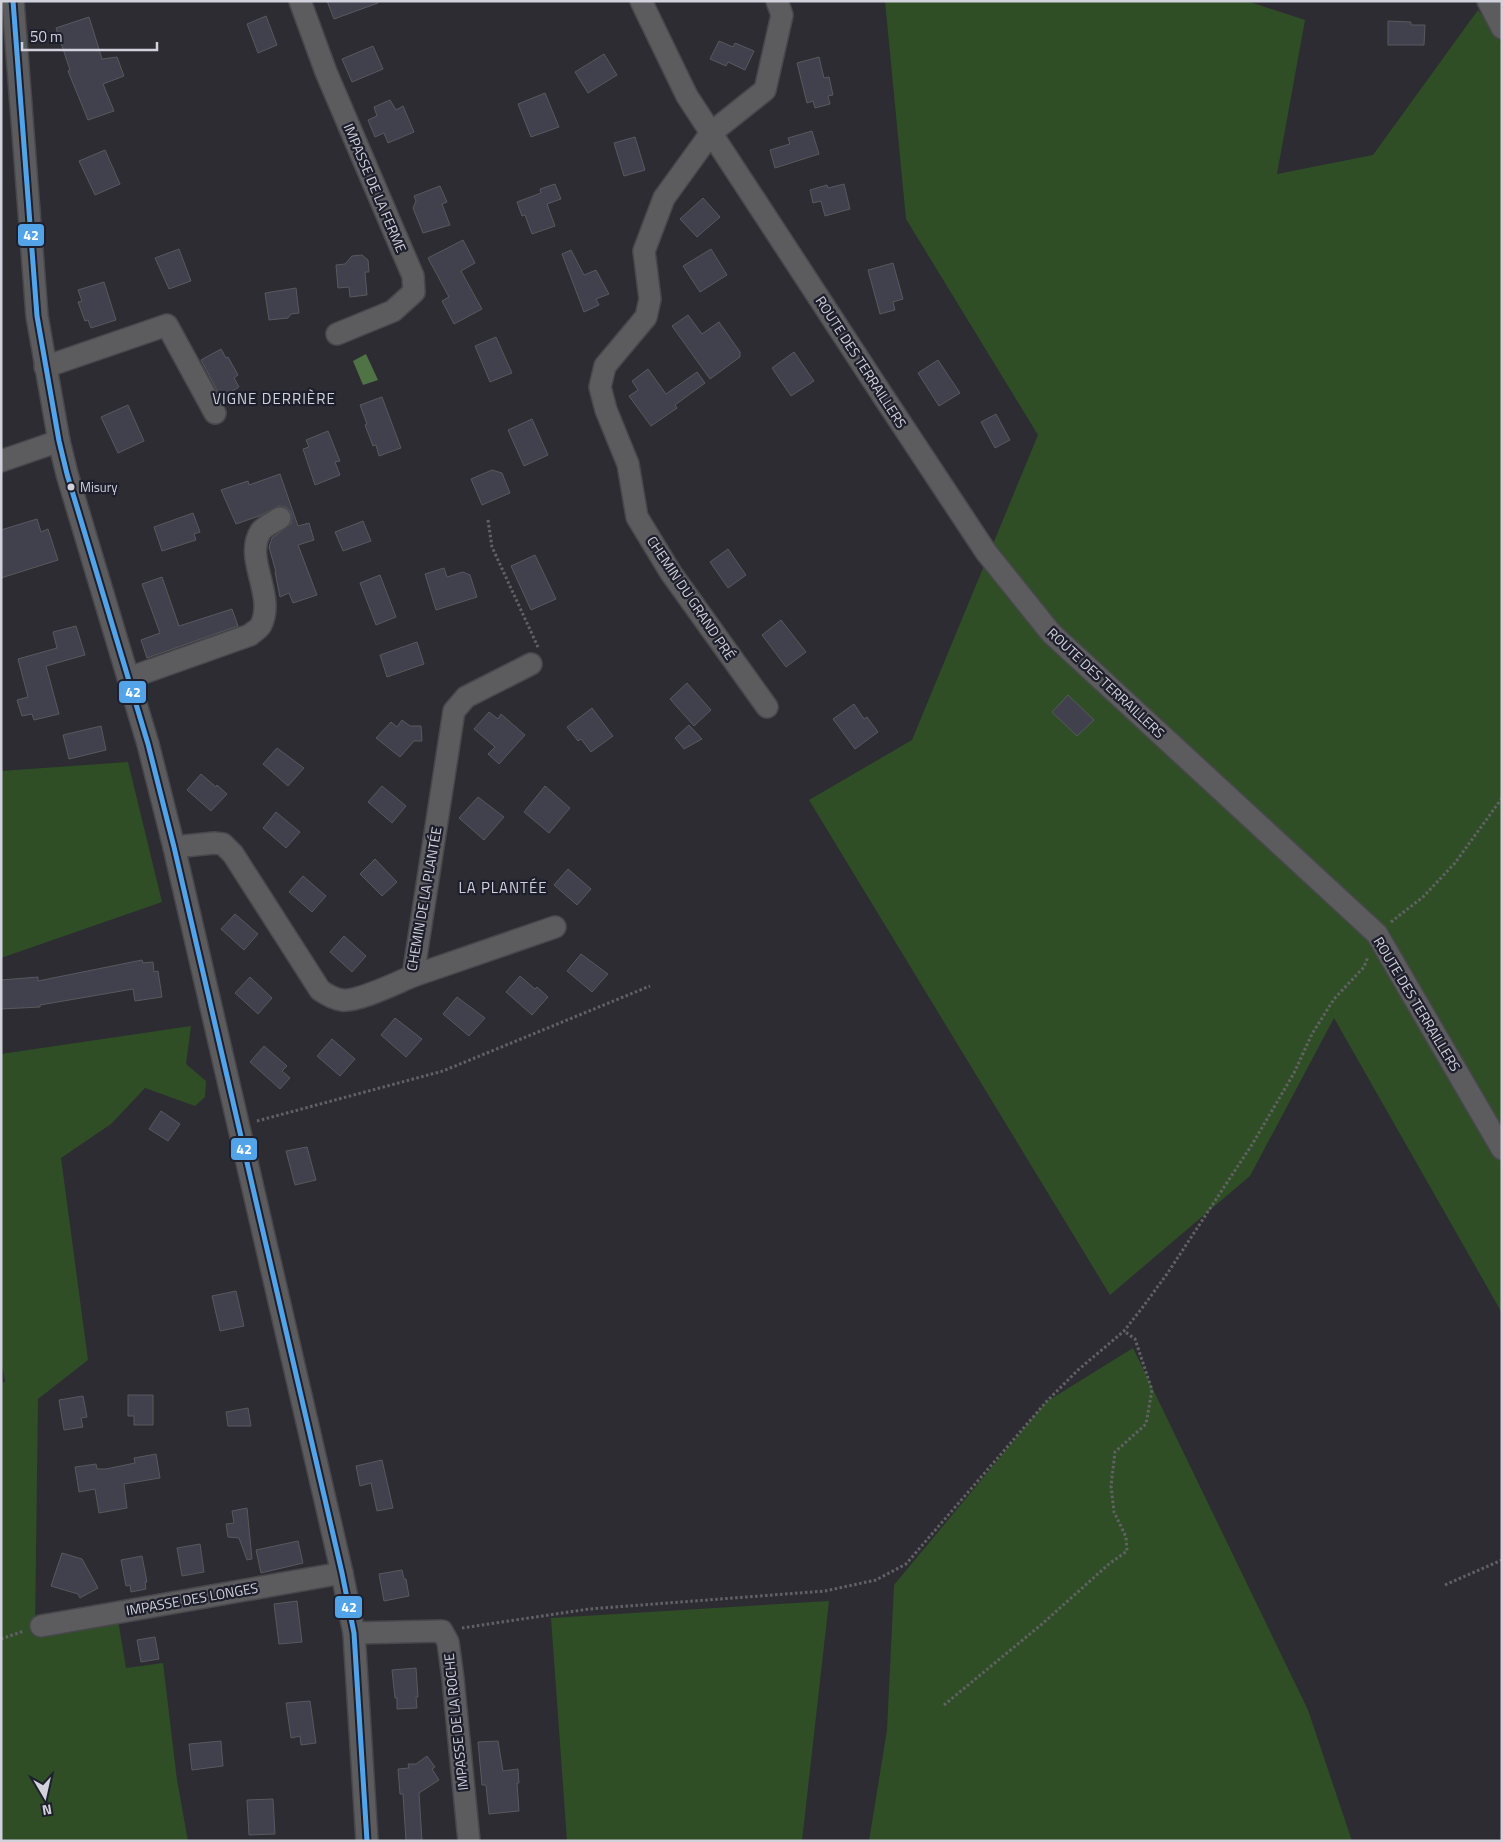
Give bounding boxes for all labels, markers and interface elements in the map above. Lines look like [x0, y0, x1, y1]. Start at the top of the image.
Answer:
scale bar [22, 20, 158, 52]
text: 50 m [30, 25, 63, 48]
street label: IMPASSE DE LA FERME [339, 120, 412, 256]
line badge: 42 [17, 223, 45, 247]
text: 42 [23, 224, 39, 245]
street label: ROUTE DES TERRAILLERS [811, 291, 912, 432]
district label: VIGNE DERRIÈRE [212, 387, 336, 410]
place label: Misury [80, 477, 118, 497]
marker: Misury [66, 482, 76, 492]
street label: CHEMIN DU GRAND PRÉ [642, 532, 741, 664]
street label: ROUTE DES TERRAILLERS [1043, 622, 1170, 743]
line badge: 42 [118, 680, 147, 704]
text: 42 [125, 681, 141, 702]
street label: CHEMIN DE LA PLANTÉE [400, 825, 447, 973]
district label: LA PLANTÉE [458, 876, 548, 899]
street label: ROUTE DES TERRAILLERS [1369, 932, 1466, 1075]
line badge: 42 [230, 1137, 258, 1161]
text: 42 [236, 1138, 252, 1159]
street label: IMPASSE DES LONGES [124, 1577, 260, 1620]
line badge: 42 [334, 1595, 363, 1619]
text: 42 [341, 1596, 357, 1617]
street label: IMPASSE DE LA ROCHE [438, 1652, 473, 1792]
north arrow [20, 1772, 70, 1822]
text: N [41, 1799, 54, 1821]

